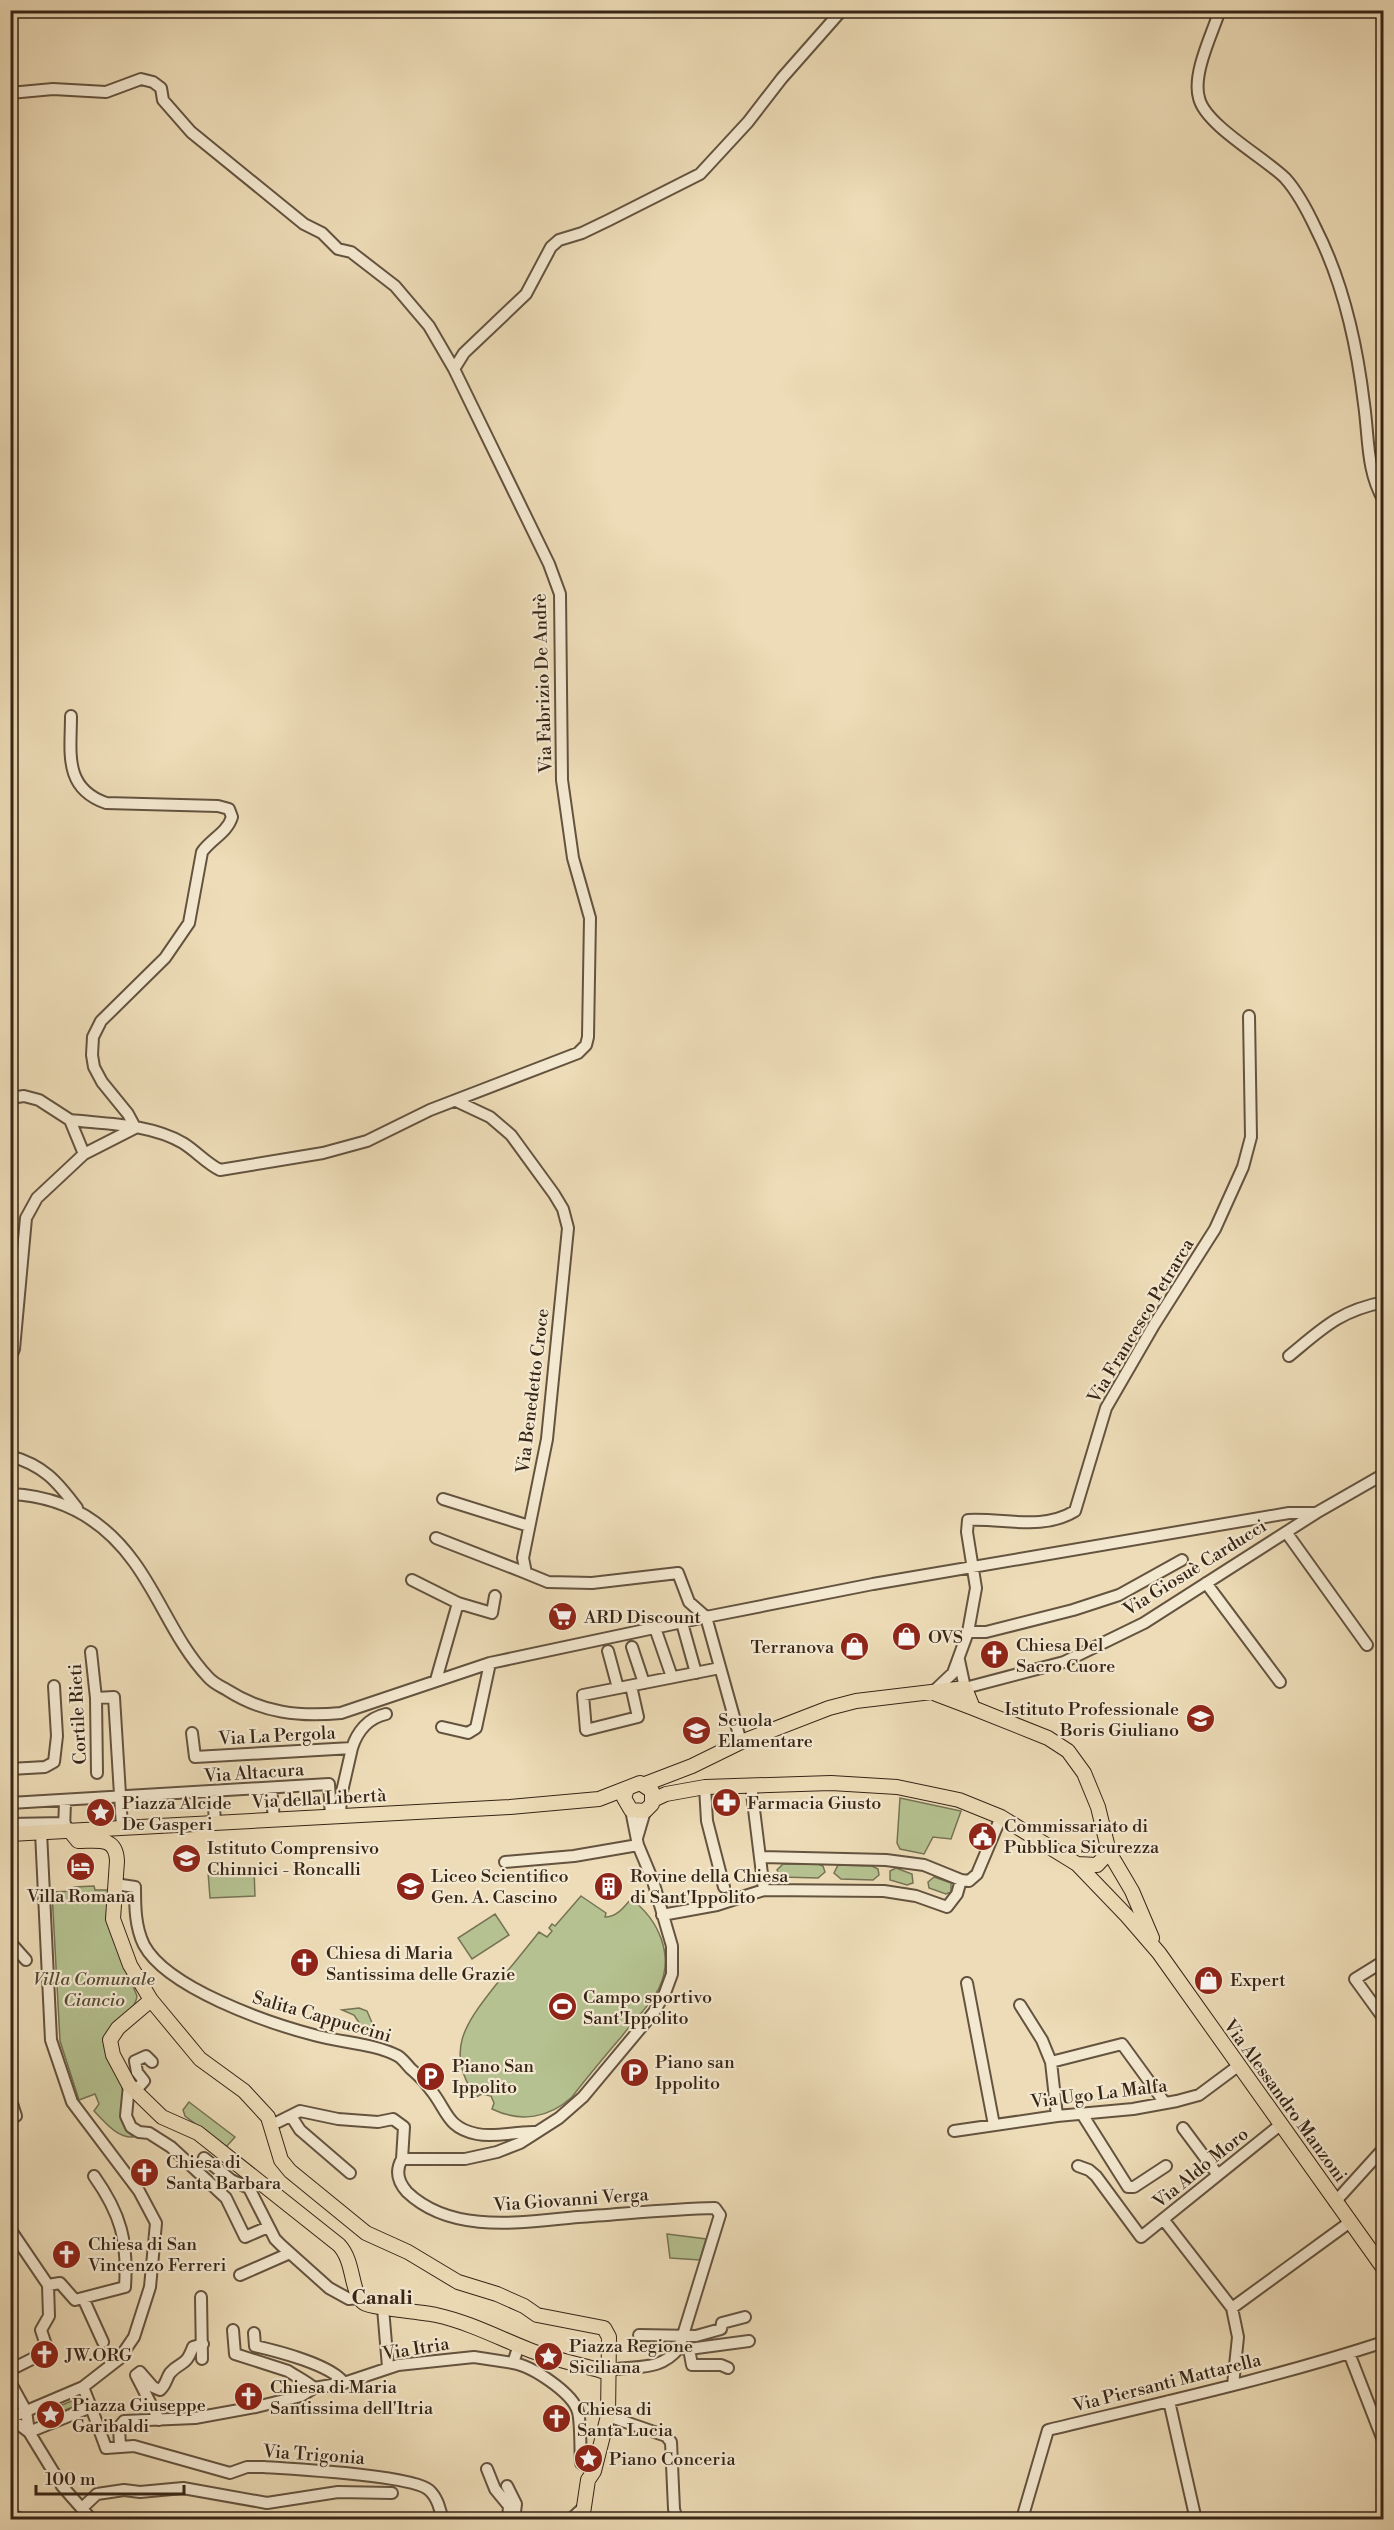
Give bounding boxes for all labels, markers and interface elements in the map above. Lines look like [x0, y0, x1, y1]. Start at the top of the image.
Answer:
street label: Via Fabrizio De Andrè [528, 593, 558, 774]
street label: Via Francesco Petrarca [1082, 1234, 1200, 1408]
street label: Via Benedetto Croce [511, 1307, 555, 1476]
street label: Via Giosuè Carducci [1118, 1515, 1271, 1622]
supermarket icon: ARD Discount [547, 1601, 579, 1633]
place label: ARD Discount [583, 1606, 701, 1629]
shop icon: OVS [891, 1621, 923, 1653]
place label: OVS [928, 1626, 963, 1649]
shop icon: Terranova [839, 1631, 871, 1663]
place label: Chiesa Del Sacro Cuore [1016, 1634, 1115, 1678]
place label: Terranova [750, 1636, 835, 1659]
church icon: Chiesa Del Sacro Cuore [979, 1639, 1011, 1671]
street label: Cortile Rieti [64, 1663, 92, 1765]
place label: Istituto Professionale Boris Giuliano [1004, 1698, 1179, 1742]
school or university icon: Istituto Professionale Boris Giuliano [1184, 1703, 1216, 1735]
place label: Scuola Elamentare [718, 1709, 813, 1753]
school or university icon: Scuola Elamentare [681, 1714, 713, 1746]
street label: Via La Pergola [217, 1721, 337, 1751]
street label: Via Altacura [202, 1758, 306, 1788]
street label: Via della Libertà [250, 1784, 388, 1814]
pharmacy icon: Farmacia Giusto [710, 1787, 742, 1819]
place label: Piazza Alcide De Gasperi [122, 1792, 231, 1836]
place label: Farmacia Giusto [747, 1792, 881, 1815]
place icon: Piazza Alcide De Gasperi [85, 1797, 117, 1829]
place label: Commissariato di Pubblica Sicurezza [1004, 1815, 1160, 1859]
public building icon: Commissariato di Pubblica Sicurezza [967, 1820, 999, 1852]
place label: Istituto Comprensivo Chinnici - Roncalli [207, 1837, 379, 1881]
school or university icon: Istituto Comprensivo Chinnici - Roncalli [170, 1842, 202, 1874]
hotel icon: Villa Romana [65, 1851, 97, 1883]
place label: Liceo Scientifico Gen. A. Cascino [431, 1865, 569, 1909]
place label: Rovine della Chiesa di Sant'Ippolito [630, 1865, 789, 1909]
school or university icon: Liceo Scientifico Gen. A. Cascino [394, 1870, 426, 1902]
building icon: Rovine della Chiesa di Sant'Ippolito [593, 1870, 625, 1902]
place label: Villa Romana [26, 1885, 136, 1908]
place label: Chiesa di Maria Santissima delle Grazie [326, 1942, 515, 1986]
church icon: Chiesa di Maria Santissima delle Grazie [289, 1947, 321, 1979]
shop icon: Expert [1193, 1964, 1225, 1996]
park label: Villa Comunale Ciancio [33, 1968, 156, 2012]
place label: Expert [1230, 1969, 1286, 1992]
street label: Salita Cappuccini [250, 1986, 394, 2048]
place label: Campo sportivo Sant'Ippolito [583, 1986, 712, 2030]
sports icon: Campo sportivo Sant'Ippolito [546, 1991, 578, 2023]
street label: Via Alessandro Manzoni [1218, 2014, 1352, 2187]
place label: Piano san Ippolito [655, 2051, 735, 2095]
place label: Piano San Ippolito [452, 2055, 534, 2099]
parking icon: Piano san Ippolito [618, 2056, 650, 2088]
parking icon: Piano San Ippolito [415, 2060, 447, 2092]
street label: Via Ugo La Malfa [1028, 2074, 1169, 2114]
street label: Via Aldo Moro [1148, 2123, 1253, 2214]
place label: Chiesa di Santa Barbara [166, 2151, 282, 2195]
church icon: Chiesa di Santa Barbara [129, 2156, 161, 2188]
street label: Via Giovanni Verga [492, 2183, 650, 2217]
place label: Chiesa di San Vincenzo Ferreri [87, 2233, 227, 2277]
church icon: Chiesa di San Vincenzo Ferreri [51, 2238, 83, 2270]
district label: Canali [351, 2286, 413, 2311]
street label: Via Itria [380, 2332, 452, 2366]
place label: Piazza Regione Siciliana [569, 2335, 693, 2379]
church icon: JW.ORG [28, 2339, 60, 2371]
place icon: Piazza Regione Siciliana [532, 2340, 564, 2372]
place label: JW.ORG [64, 2344, 133, 2367]
street label: Via Piersanti Mattarella [1070, 2348, 1264, 2418]
place label: Chiesa di Maria Santissima dell'Itria [270, 2376, 434, 2420]
church icon: Chiesa di Maria Santissima dell'Itria [233, 2381, 265, 2413]
place label: Piazza Giuseppe Garibaldi [72, 2394, 206, 2438]
place label: Chiesa di Santa Lucia [577, 2398, 674, 2442]
place icon: Piazza Giuseppe Garibaldi [35, 2399, 67, 2431]
church icon: Chiesa di Santa Lucia [540, 2403, 572, 2435]
street label: Via Trigonia [261, 2440, 366, 2470]
place icon: Piano Conceria [572, 2443, 604, 2475]
place label: Piano Conceria [609, 2448, 736, 2471]
scale bar [36, 2458, 184, 2496]
text: 100 m [45, 2468, 96, 2491]

